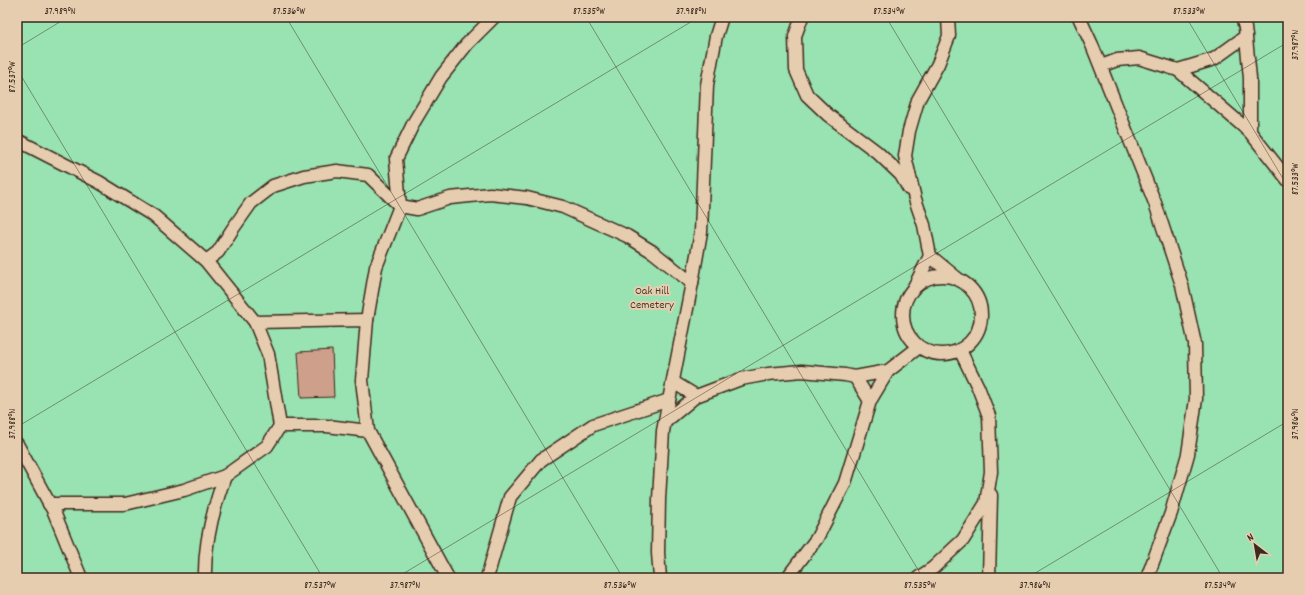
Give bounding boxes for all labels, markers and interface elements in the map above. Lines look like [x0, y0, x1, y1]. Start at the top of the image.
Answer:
text: 37.989°N [44, 5, 76, 19]
text: 87.536°W [273, 5, 305, 19]
text: 87.535°W [573, 5, 605, 19]
text: 37.988°N [676, 5, 706, 19]
text: 87.534°W [873, 5, 905, 19]
text: 87.533°W [1173, 5, 1205, 19]
text: 37.987°N [1289, 30, 1303, 60]
text: 87.537°W [6, 61, 20, 93]
text: 87.533°W [1289, 163, 1303, 195]
park label: Oak Hill Cemetery [630, 283, 675, 314]
text: 37.986°N [1289, 408, 1303, 440]
text: 37.988°N [6, 409, 20, 439]
north arrow [1235, 525, 1275, 565]
text: N [1244, 530, 1258, 546]
text: 87.537°W [304, 579, 336, 593]
text: 37.987°N [390, 579, 420, 593]
text: 87.536°W [604, 579, 636, 593]
text: 87.535°W [904, 579, 936, 593]
text: 37.986°N [1019, 579, 1051, 593]
text: 87.534°W [1204, 579, 1236, 593]

